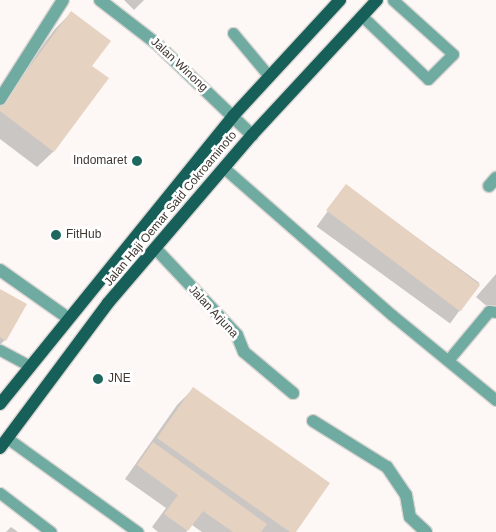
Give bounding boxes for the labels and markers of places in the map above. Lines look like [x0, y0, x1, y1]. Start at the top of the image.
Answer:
place label: Indomaret [73, 154, 127, 168]
marker: Indomaret [131, 155, 143, 167]
place label: FitHub [66, 228, 101, 242]
marker: FitHub [50, 229, 62, 241]
place label: JNE [108, 372, 131, 386]
marker: JNE [92, 373, 104, 385]

